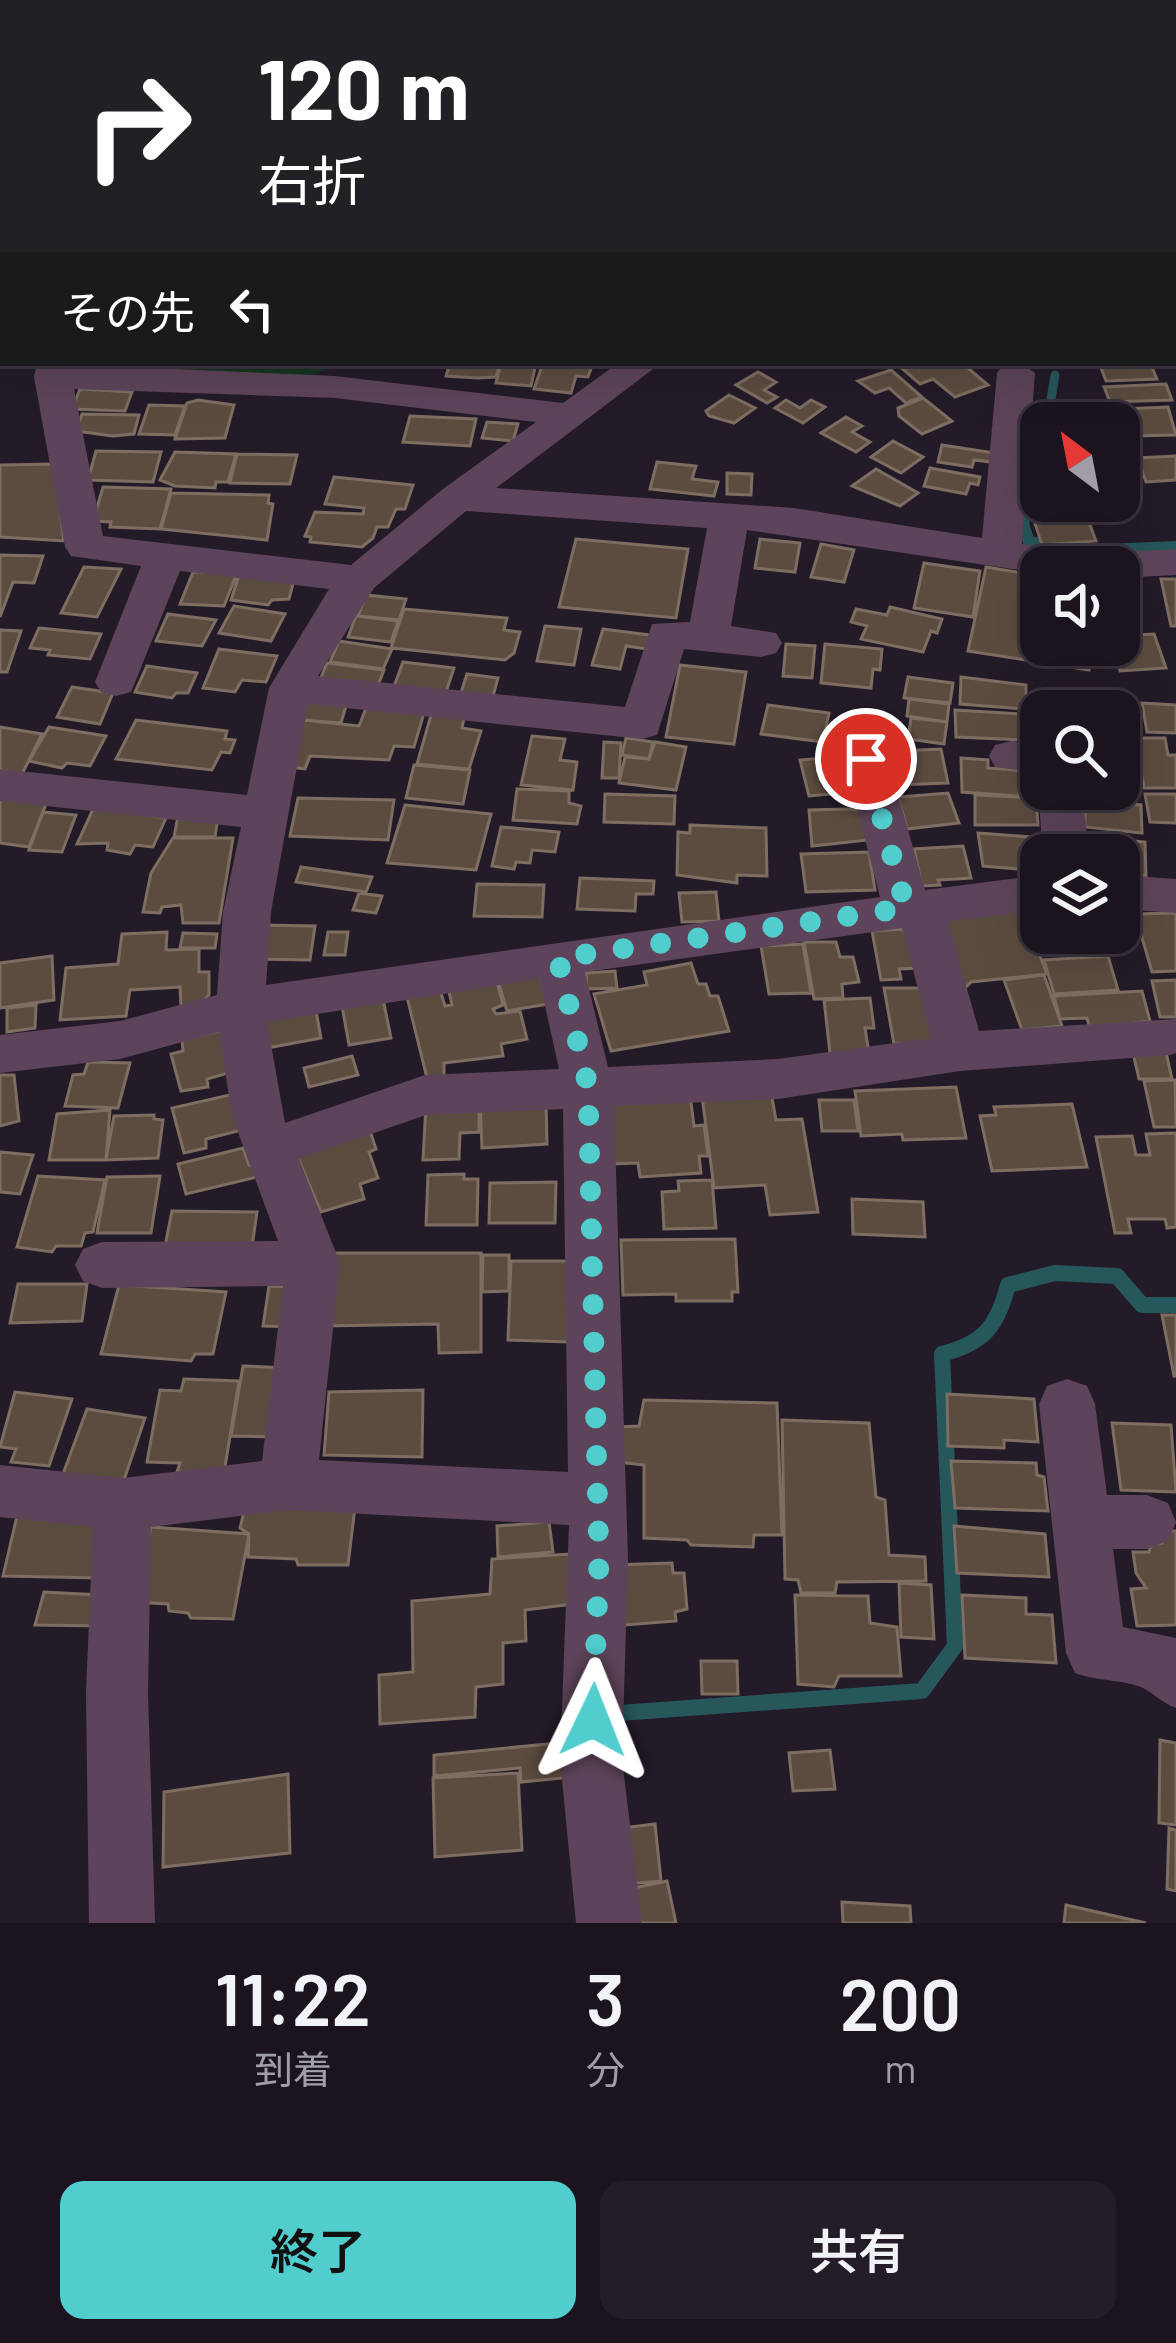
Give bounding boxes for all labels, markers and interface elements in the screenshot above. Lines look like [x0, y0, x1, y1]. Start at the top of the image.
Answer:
text: 120 m [258, 36, 470, 137]
icon: right [60, 48, 216, 204]
text: 右折 [258, 147, 366, 212]
icon: left [219, 276, 285, 342]
text: その先 [60, 284, 195, 338]
north arrow [1020, 402, 1140, 522]
map controls [1020, 402, 1140, 954]
button: sound [1020, 546, 1140, 666]
button: search [1020, 690, 1140, 810]
pin [815, 708, 917, 810]
icon: arrive [833, 726, 899, 792]
button: layers [1020, 834, 1140, 954]
position arrow [530, 1657, 656, 1783]
text: 11:22 [215, 1954, 371, 2040]
text: 3 [586, 1954, 624, 2040]
text: 200 [840, 1959, 961, 2045]
text: m [884, 2044, 917, 2091]
text: 到着 [254, 2045, 332, 2092]
text: 分 [586, 2045, 625, 2092]
button: 終了 [60, 2181, 576, 2319]
button: 共有 [600, 2181, 1116, 2319]

